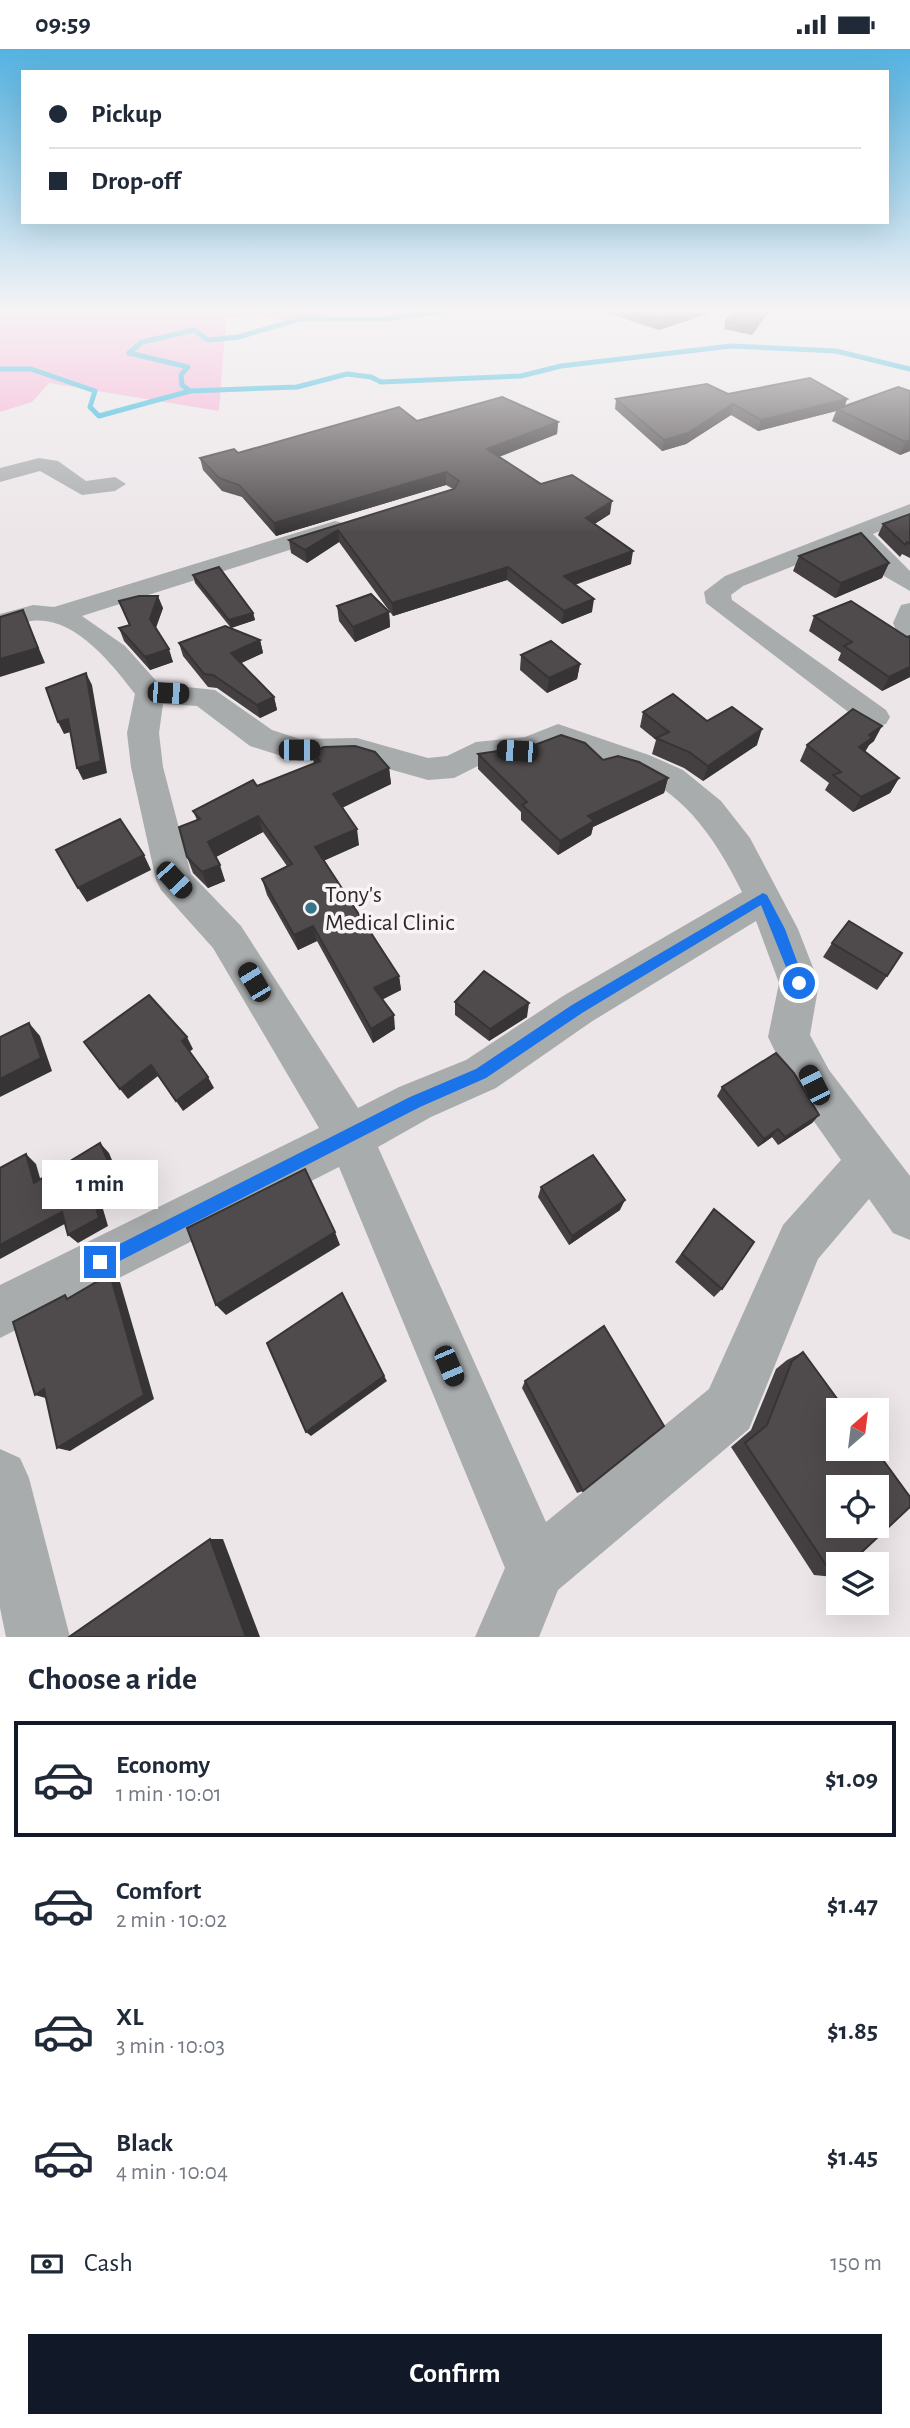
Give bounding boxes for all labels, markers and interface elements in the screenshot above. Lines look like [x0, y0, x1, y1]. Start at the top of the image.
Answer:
text: 09:59 [35, 11, 91, 37]
text: Pickup [91, 101, 162, 127]
text: Drop-off [91, 168, 180, 194]
car [147, 681, 190, 705]
car [496, 739, 539, 763]
car [279, 740, 321, 761]
car [152, 857, 197, 903]
place label: Tony's Medical Clinic [325, 883, 454, 935]
marker: Tony's Medical Clinic [303, 900, 319, 916]
car [235, 959, 274, 1005]
route start [783, 967, 815, 999]
car [796, 1062, 833, 1108]
callout: 1 min [42, 1161, 158, 1209]
text: 1 min [76, 1173, 124, 1196]
route end [84, 1246, 116, 1278]
car [432, 1343, 467, 1389]
north arrow [826, 1398, 889, 1461]
map controls [826, 1398, 889, 1615]
button: locate [826, 1475, 889, 1538]
button: layers [826, 1552, 889, 1615]
text: Choose a ride [28, 1663, 197, 1695]
icon: car [32, 1748, 95, 1811]
text: Economy [116, 1752, 210, 1778]
text: $1.09 [825, 1766, 878, 1792]
text: 1 min · 10:01 [116, 1783, 222, 1806]
icon: car [32, 1874, 95, 1937]
text: Comfort [116, 1878, 201, 1904]
text: $1.47 [827, 1892, 878, 1918]
text: 2 min · 10:02 [116, 1909, 227, 1932]
icon: car [32, 2000, 95, 2063]
text: XL [116, 2004, 143, 2030]
text: $1.85 [827, 2018, 878, 2044]
text: 3 min · 10:03 [116, 2035, 225, 2058]
icon: car [32, 2126, 95, 2189]
text: Black [116, 2130, 173, 2156]
text: $1.45 [827, 2144, 878, 2170]
text: 4 min · 10:04 [116, 2161, 228, 2184]
icon: cash [28, 2245, 66, 2283]
text: Cash [84, 2250, 133, 2276]
text: 150 m [830, 2252, 882, 2275]
button: Confirm [28, 2334, 882, 2414]

